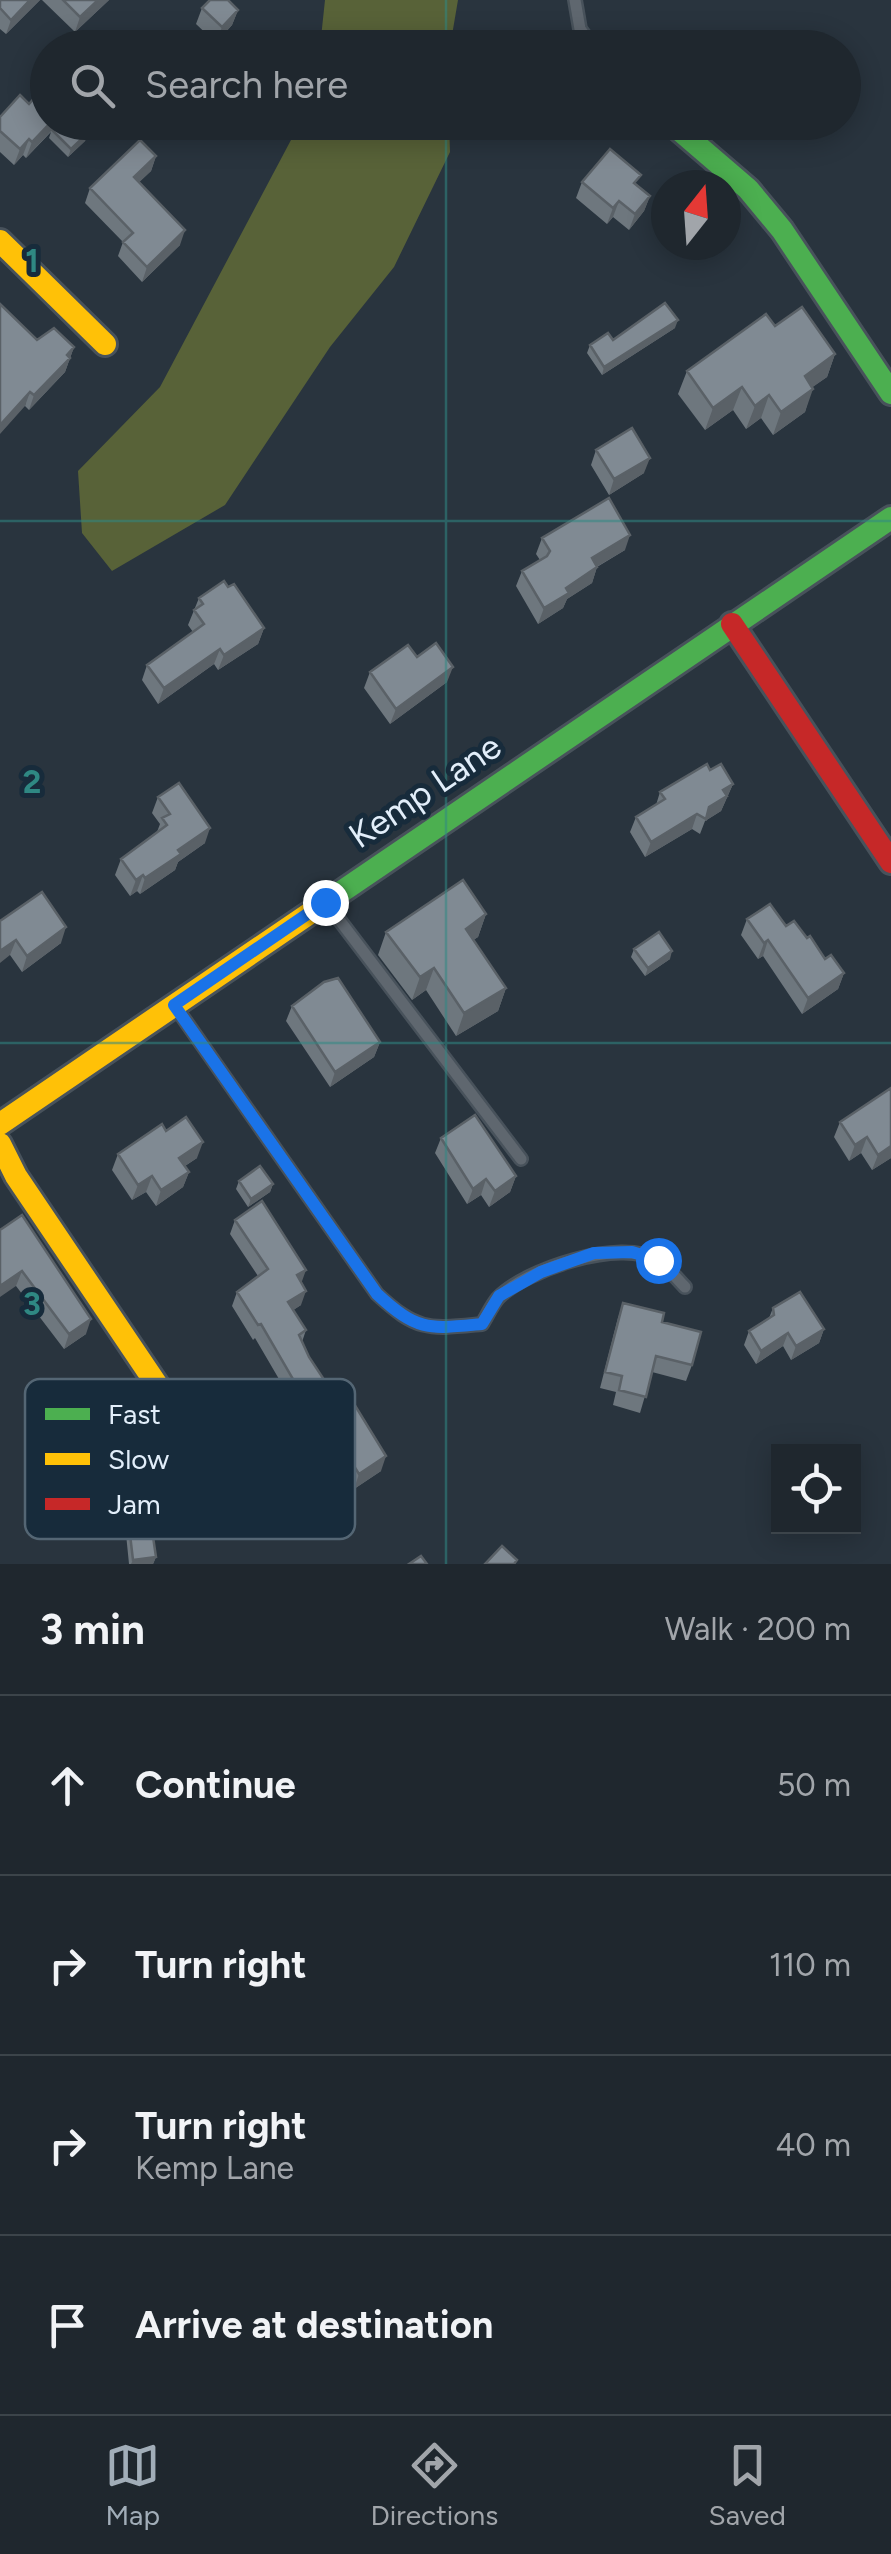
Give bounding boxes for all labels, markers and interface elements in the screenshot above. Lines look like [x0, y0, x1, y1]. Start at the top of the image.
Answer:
search box [30, 30, 861, 140]
icon: search [65, 58, 120, 113]
text: Search here [145, 62, 348, 108]
north arrow [651, 170, 741, 260]
text: 1 [25, 242, 39, 280]
street label: Kemp Lane [341, 725, 509, 857]
text: 2 [23, 763, 41, 801]
route end [303, 880, 349, 926]
route start [636, 1238, 682, 1284]
text: 3 [23, 1285, 41, 1323]
legend [25, 1379, 355, 1539]
text: Fast [108, 1397, 161, 1431]
text: Slow [108, 1442, 169, 1476]
map controls [771, 1444, 861, 1534]
button: locate [771, 1444, 861, 1534]
text: Jam [108, 1487, 161, 1521]
text: 3 min [40, 1604, 145, 1655]
text: Walk · 200 m [665, 1610, 851, 1648]
icon: ahead [40, 1758, 95, 1813]
text: Continue [135, 1762, 296, 1808]
text: 50 m [777, 1766, 851, 1804]
icon: right [40, 1938, 95, 1993]
text: Turn right [135, 1942, 307, 1988]
text: 110 m [769, 1946, 851, 1984]
text: Turn right [135, 2103, 307, 2149]
icon: right [40, 2118, 95, 2173]
text: 40 m [775, 2126, 851, 2164]
text: Kemp Lane [135, 2149, 294, 2187]
icon: arrive [40, 2298, 95, 2353]
text: Arrive at destination [135, 2302, 493, 2348]
tab: Map [105, 2438, 160, 2532]
tab: Directions [371, 2438, 498, 2532]
tab: Saved [709, 2438, 786, 2532]

